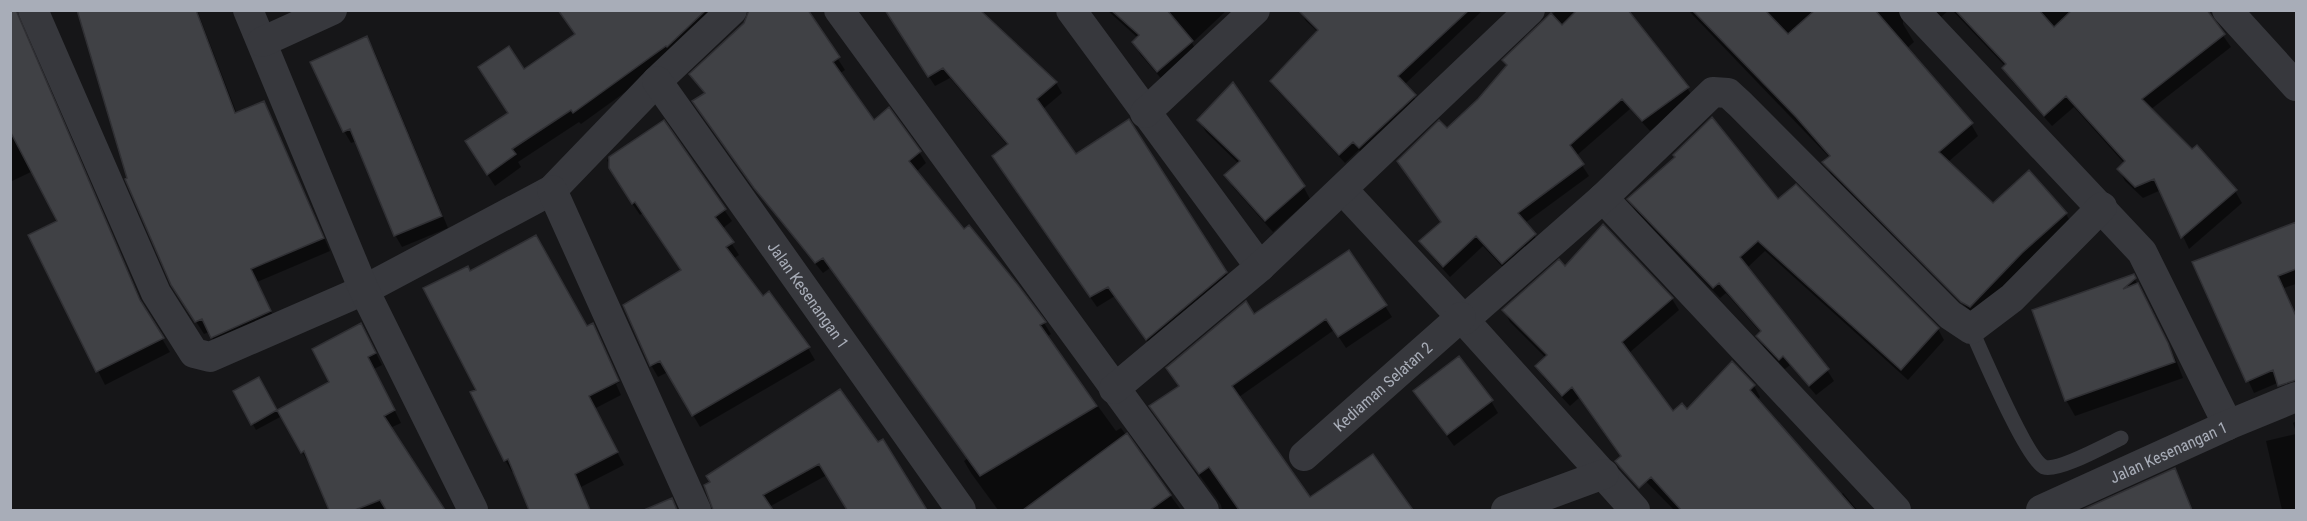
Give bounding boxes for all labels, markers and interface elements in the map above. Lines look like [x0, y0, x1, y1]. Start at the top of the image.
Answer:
street label: Jalan Kesenangan 1 [764, 237, 853, 352]
street label: Kediaman Selatan 2 [1329, 338, 1436, 435]
street label: Jalan Kesenangan 1 [2107, 417, 2230, 487]

